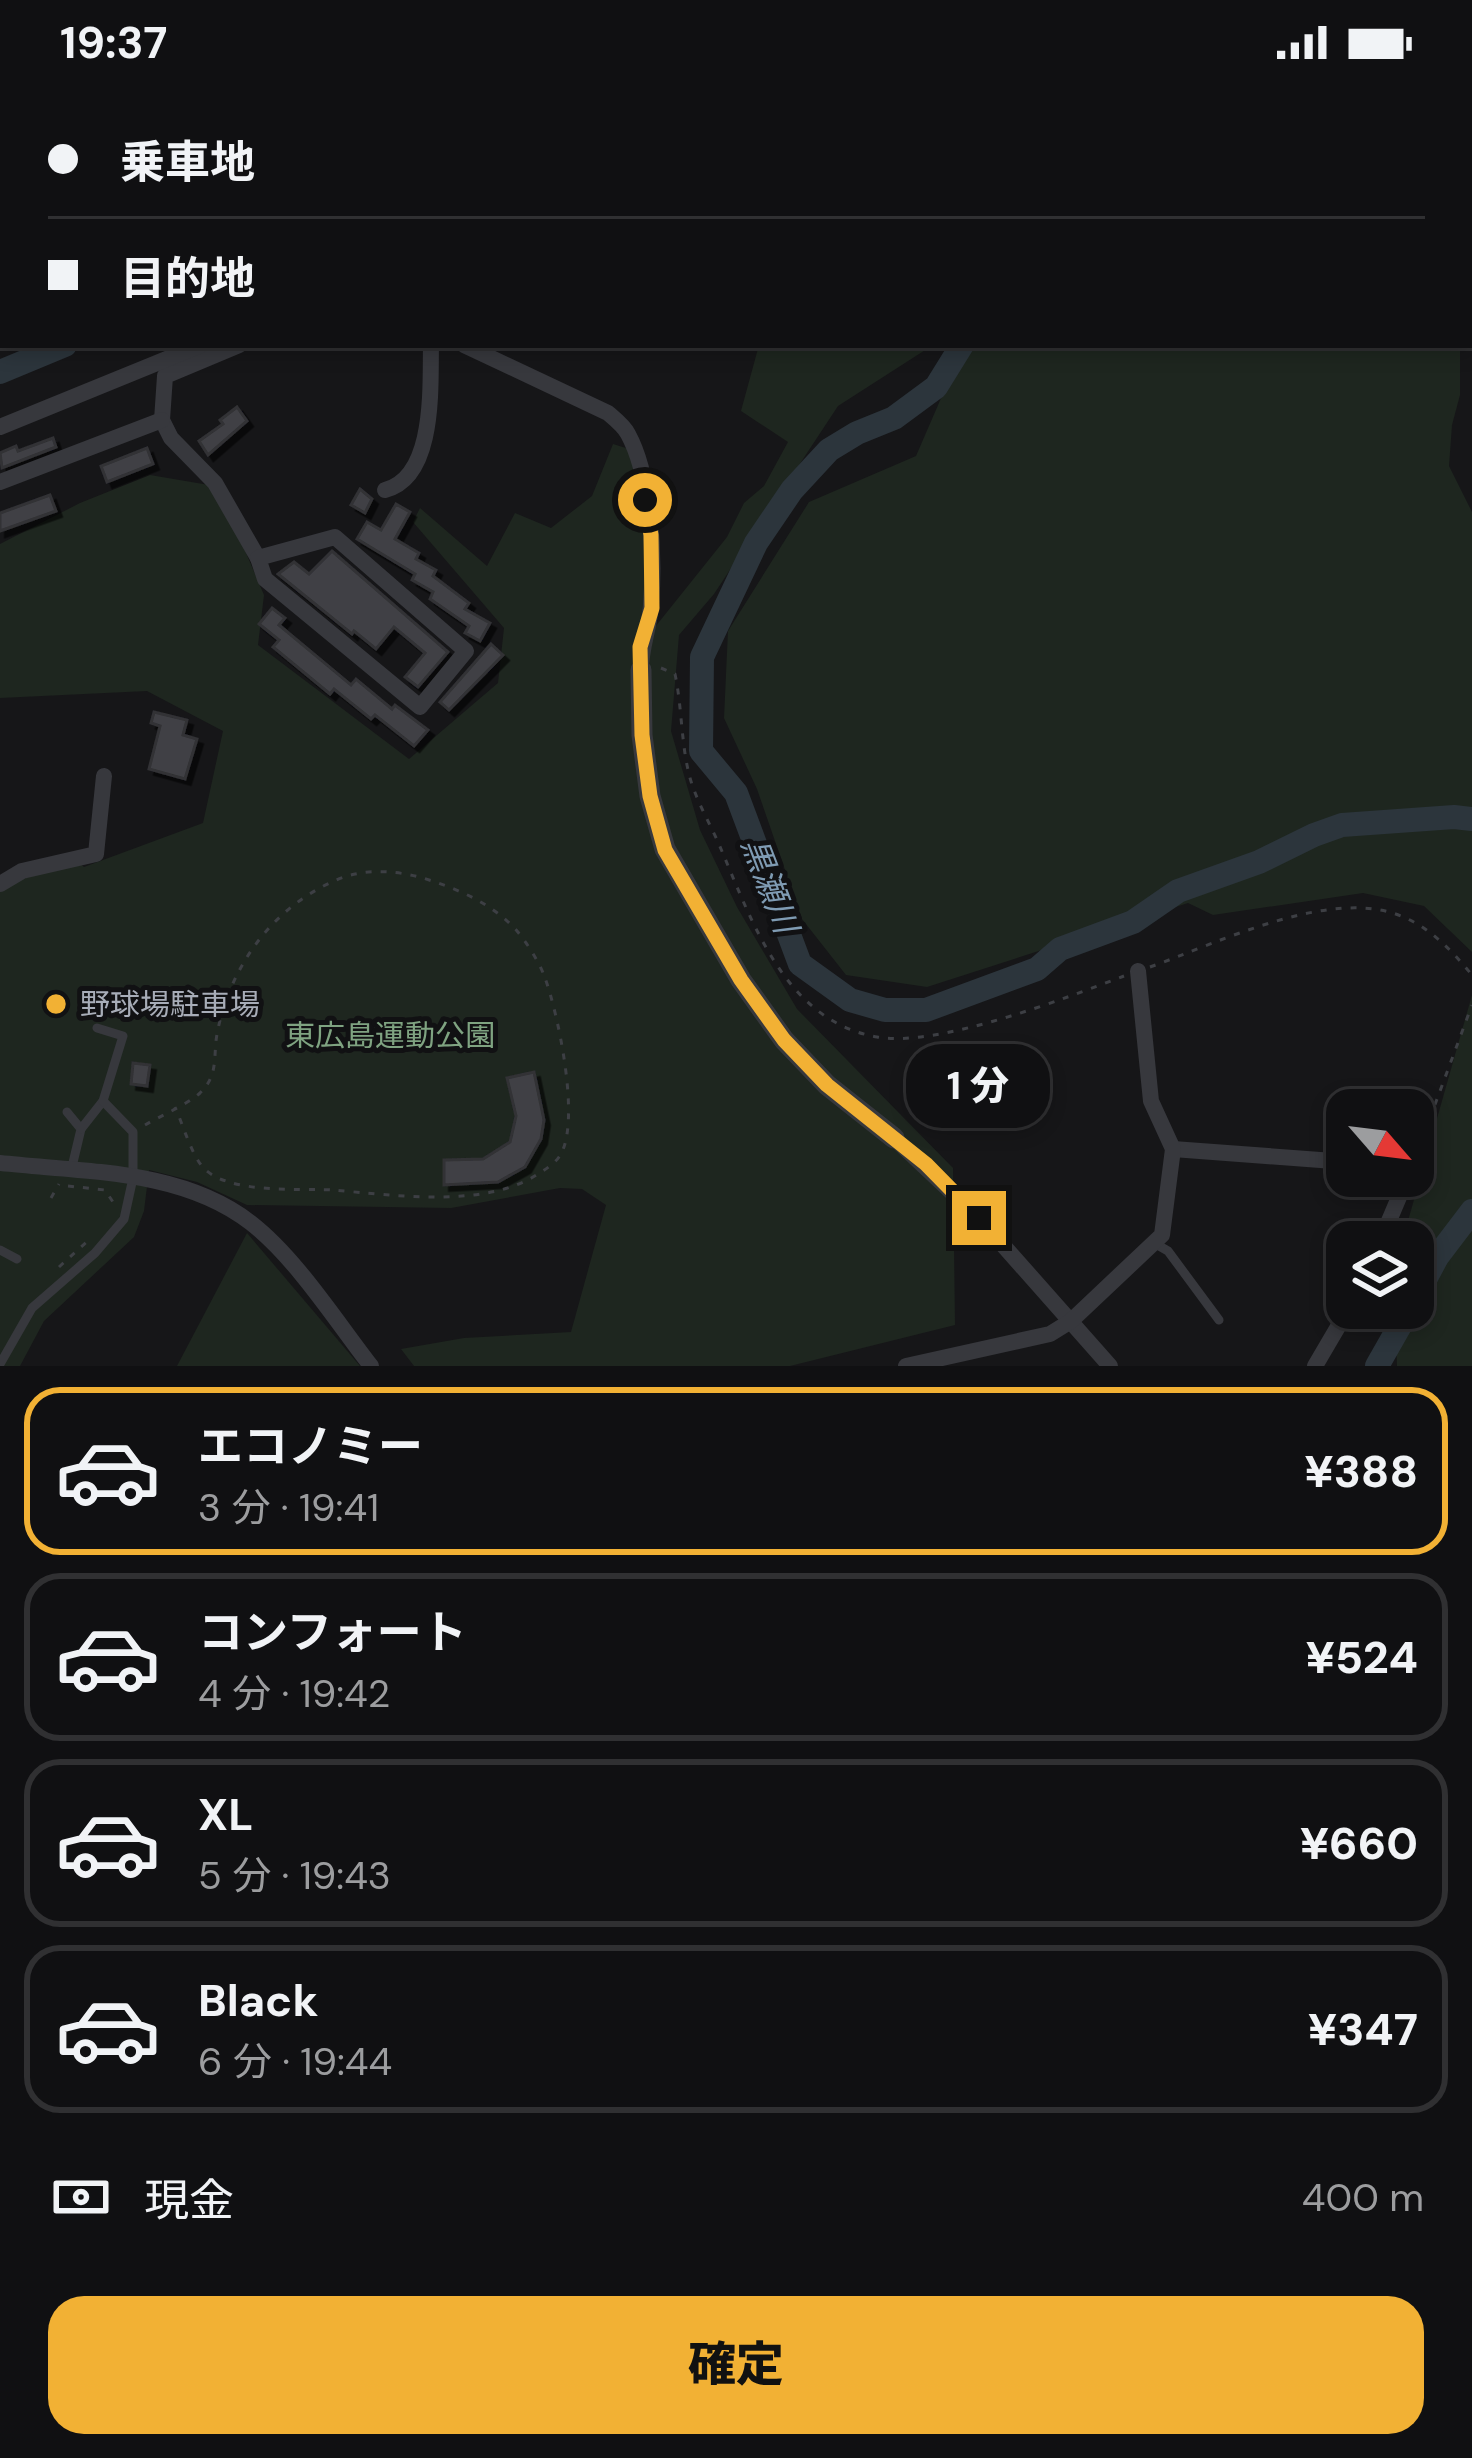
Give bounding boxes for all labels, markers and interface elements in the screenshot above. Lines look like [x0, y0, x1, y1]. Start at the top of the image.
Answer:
text: 19:37 [60, 13, 167, 72]
text: 乗車地 [120, 133, 255, 192]
text: 目的地 [120, 249, 255, 308]
route start [618, 473, 672, 527]
water label: 黒瀬川 [732, 831, 809, 942]
place label: 野球場駐車場 [80, 985, 260, 1024]
marker: 野球場駐車場 [43, 991, 69, 1017]
park label: 東広島運動公園 [285, 1016, 495, 1055]
callout: 1 分 [907, 1044, 1051, 1128]
text: 1 分 [947, 1060, 1009, 1111]
north arrow [1326, 1089, 1434, 1197]
map controls [1326, 1089, 1434, 1329]
route end [952, 1191, 1006, 1245]
button: layers [1326, 1221, 1434, 1329]
icon: car [54, 1417, 162, 1525]
text: エコノミー [198, 1417, 423, 1476]
text: ¥388 [1304, 1442, 1418, 1501]
text: 3 分 · 19:41 [198, 1482, 379, 1533]
icon: car [54, 1603, 162, 1711]
text: コンフォート [198, 1603, 467, 1662]
text: ¥524 [1306, 1628, 1418, 1687]
text: 4 分 · 19:42 [198, 1668, 390, 1719]
text: XL [198, 1785, 253, 1844]
icon: car [54, 1789, 162, 1897]
text: ¥660 [1300, 1814, 1418, 1873]
text: 5 分 · 19:43 [198, 1850, 391, 1901]
text: Black [198, 1971, 318, 2030]
icon: car [54, 1975, 162, 2083]
text: ¥347 [1308, 2000, 1418, 2059]
text: 6 分 · 19:44 [198, 2036, 392, 2087]
icon: cash [48, 2164, 114, 2230]
text: 現金 [144, 2171, 234, 2230]
text: 400 m [1302, 2172, 1424, 2223]
button: 確定 [48, 2296, 1424, 2434]

